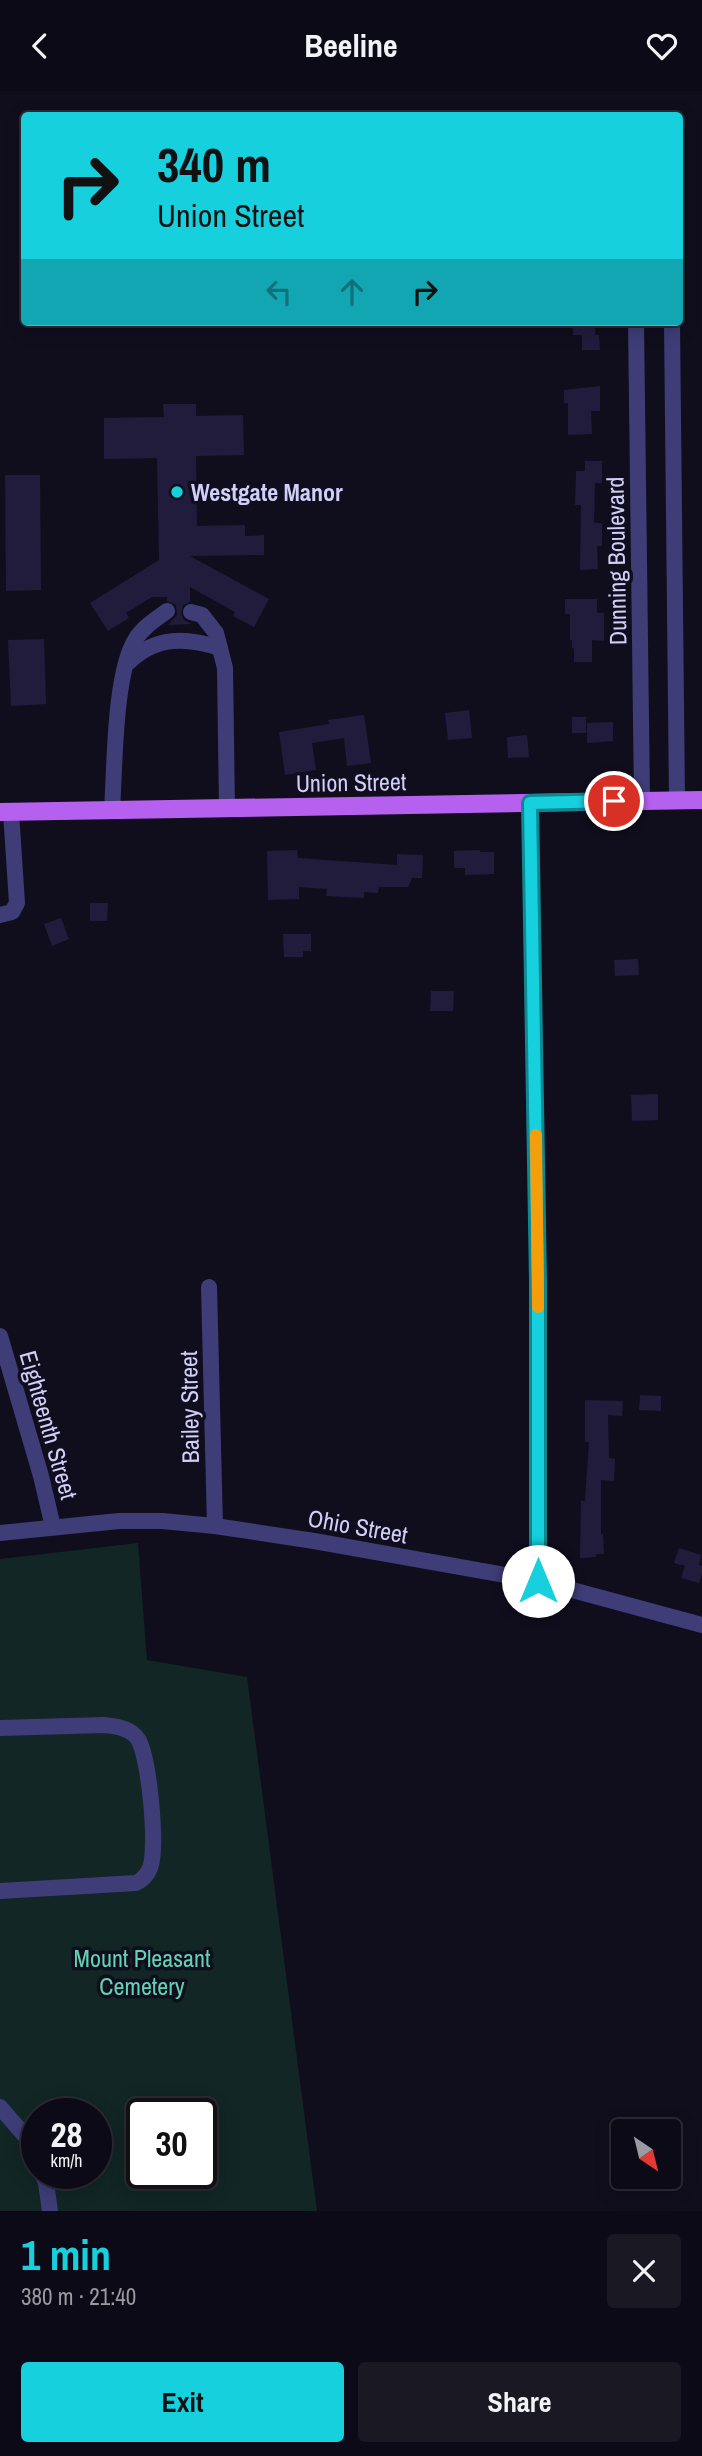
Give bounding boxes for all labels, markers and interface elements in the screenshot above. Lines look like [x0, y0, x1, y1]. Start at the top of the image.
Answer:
text: Beeline [304, 24, 398, 67]
icon: back [21, 27, 59, 65]
icon: heart [643, 27, 681, 65]
text: 340 m [157, 131, 271, 197]
icon: right [42, 140, 133, 231]
text: Union Street [157, 194, 304, 237]
icon: left [260, 273, 298, 311]
icon: ahead [333, 273, 371, 311]
icon: right [406, 273, 444, 311]
place label: Westgate Manor [191, 476, 343, 508]
street label: Dunning Boulevard [599, 476, 633, 646]
marker: Westgate Manor [169, 484, 185, 500]
street label: Union Street [295, 765, 407, 799]
pin [584, 771, 644, 831]
icon: arrive [595, 782, 633, 820]
street label: Eighteenth Street [13, 1347, 86, 1504]
street label: Bailey Street [172, 1350, 206, 1464]
street label: Ohio Street [306, 1502, 411, 1551]
position arrow [501, 1544, 575, 1618]
park label: Mount Pleasant Cemetery [74, 1942, 211, 2002]
speed limit sign: 30 [126, 2098, 217, 2189]
text: 28 [51, 2111, 82, 2158]
north arrow [611, 2119, 681, 2189]
map controls [611, 2119, 681, 2189]
text: km/h [51, 2148, 83, 2173]
text: 1 min [21, 2227, 111, 2283]
button: close [607, 2234, 681, 2308]
text: 380 m · 21:40 [21, 2281, 136, 2312]
button: Exit [21, 2362, 344, 2442]
button: Share [358, 2362, 681, 2442]

